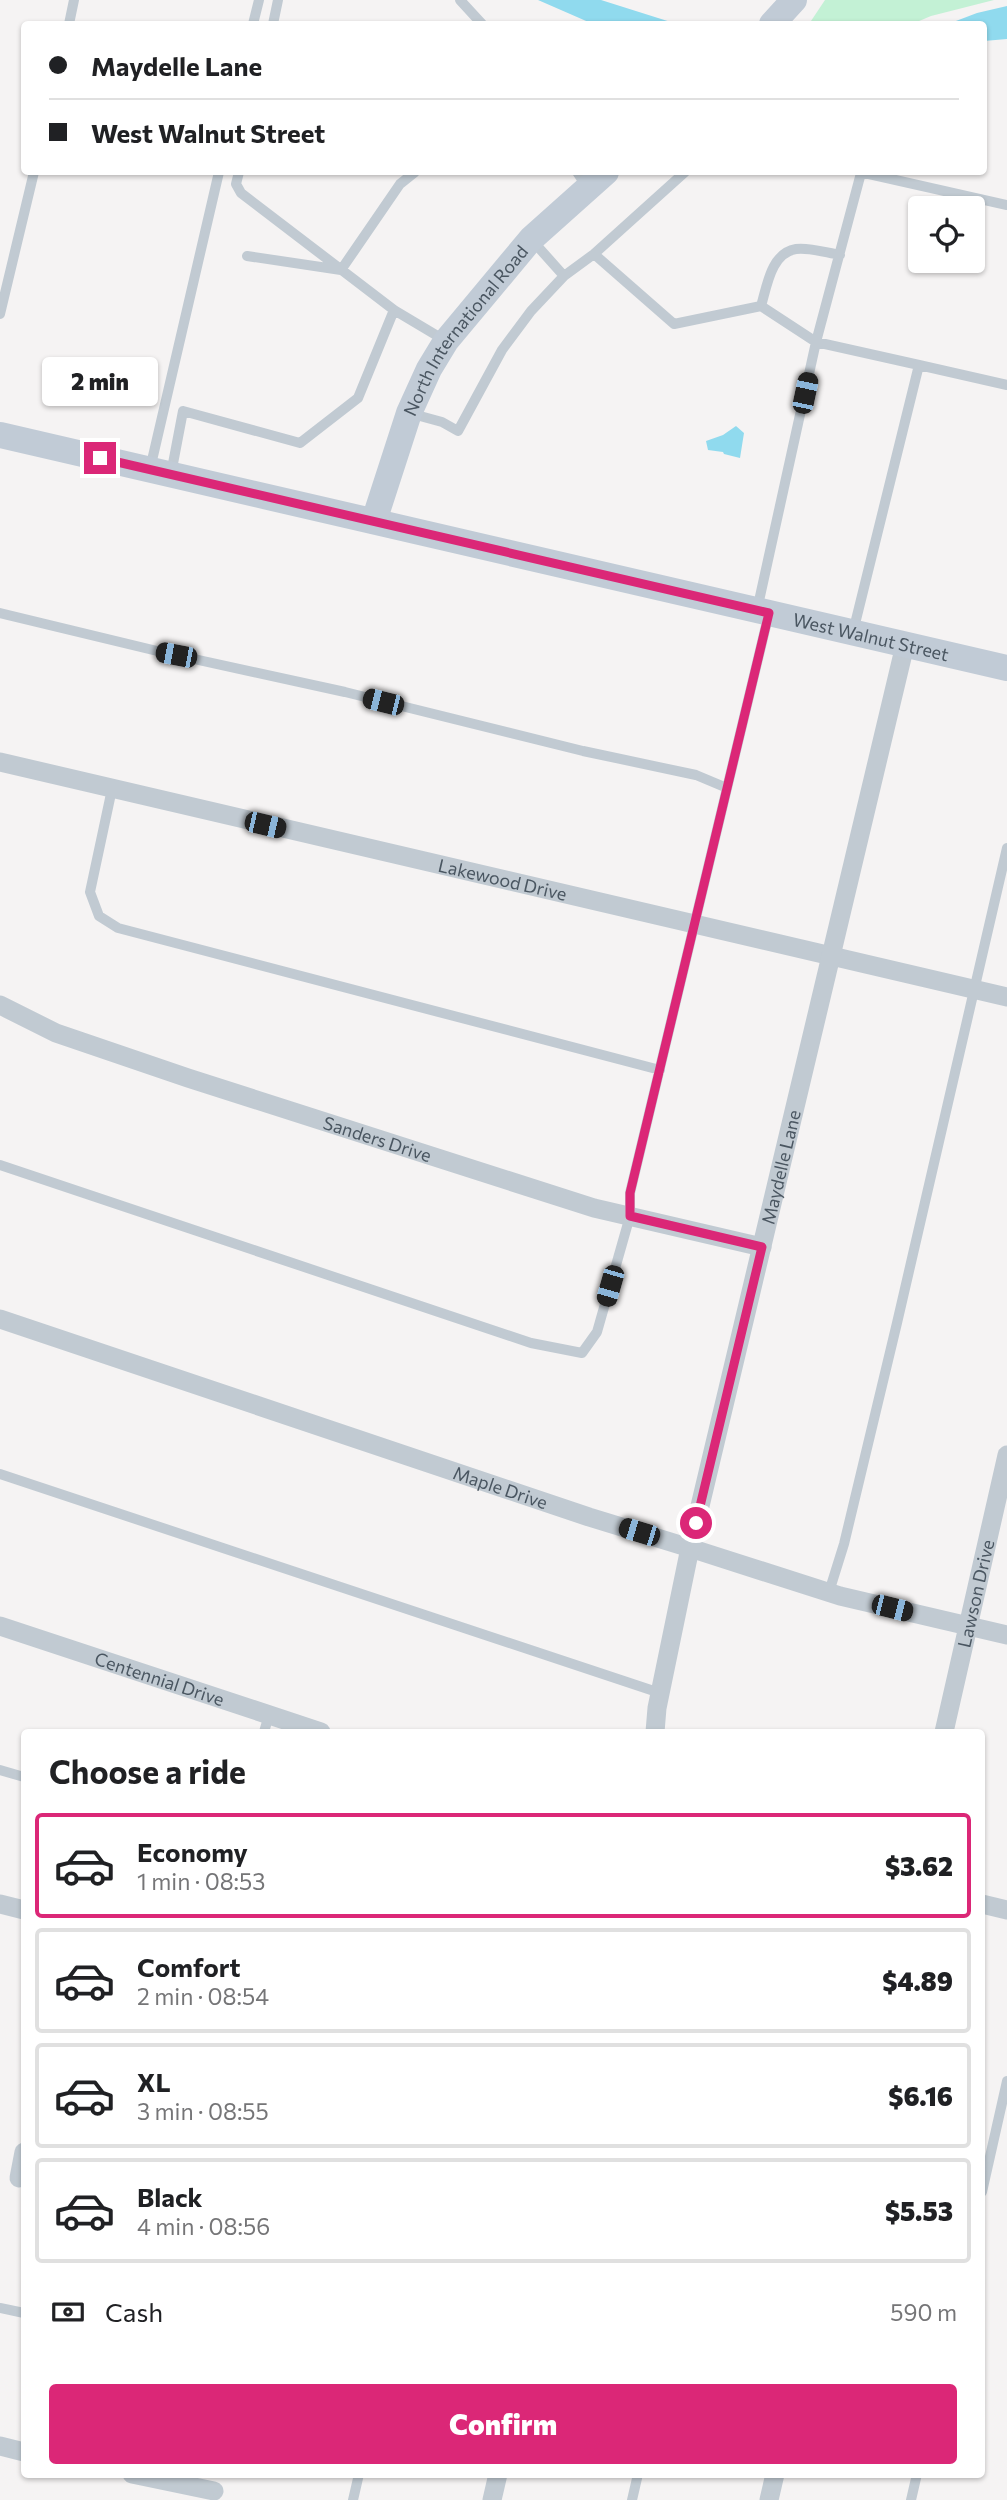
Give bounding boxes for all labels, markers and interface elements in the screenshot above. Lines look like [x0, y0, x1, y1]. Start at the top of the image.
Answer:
text: Maydelle Lane [91, 50, 262, 81]
text: West Walnut Street [91, 117, 325, 148]
map controls [908, 196, 985, 273]
button: locate [908, 196, 985, 273]
street label: North International Road [398, 241, 532, 419]
callout: 2 min [42, 356, 158, 406]
text: 2 min [71, 367, 129, 395]
car [791, 370, 820, 416]
route end [84, 442, 116, 474]
street label: West Walnut Street [791, 608, 951, 665]
car [154, 641, 199, 669]
car [361, 687, 406, 717]
car [243, 810, 288, 840]
street label: Lakewood Drive [436, 854, 569, 905]
street label: Maydelle Lane [756, 1108, 805, 1227]
street label: Sanders Drive [321, 1111, 434, 1166]
car [595, 1263, 626, 1309]
street label: Maple Drive [450, 1461, 551, 1513]
route start [680, 1507, 712, 1539]
car [616, 1516, 663, 1548]
street label: Lawson Drive [953, 1537, 998, 1650]
car [870, 1593, 915, 1623]
street label: Centennial Drive [92, 1647, 227, 1710]
text: Choose a ride [49, 1751, 246, 1791]
icon: car [53, 1834, 116, 1897]
text: Economy [137, 1836, 248, 1867]
text: $3.62 [885, 1850, 953, 1881]
text: 1 min · 08:53 [137, 1867, 265, 1895]
icon: car [53, 1949, 116, 2012]
text: Comfort [137, 1951, 240, 1982]
text: $4.89 [882, 1965, 953, 1996]
text: 2 min · 08:54 [137, 1982, 269, 2010]
icon: car [53, 2064, 116, 2127]
text: XL [137, 2066, 171, 2097]
text: $6.16 [888, 2080, 953, 2111]
text: 3 min · 08:55 [137, 2097, 269, 2125]
icon: car [53, 2179, 116, 2242]
text: Black [137, 2181, 203, 2212]
text: $5.53 [885, 2195, 953, 2226]
text: 4 min · 08:56 [137, 2212, 270, 2240]
icon: cash [49, 2293, 87, 2331]
text: Cash [105, 2296, 163, 2327]
text: 590 m [890, 2298, 957, 2326]
button: Confirm [49, 2384, 957, 2464]

